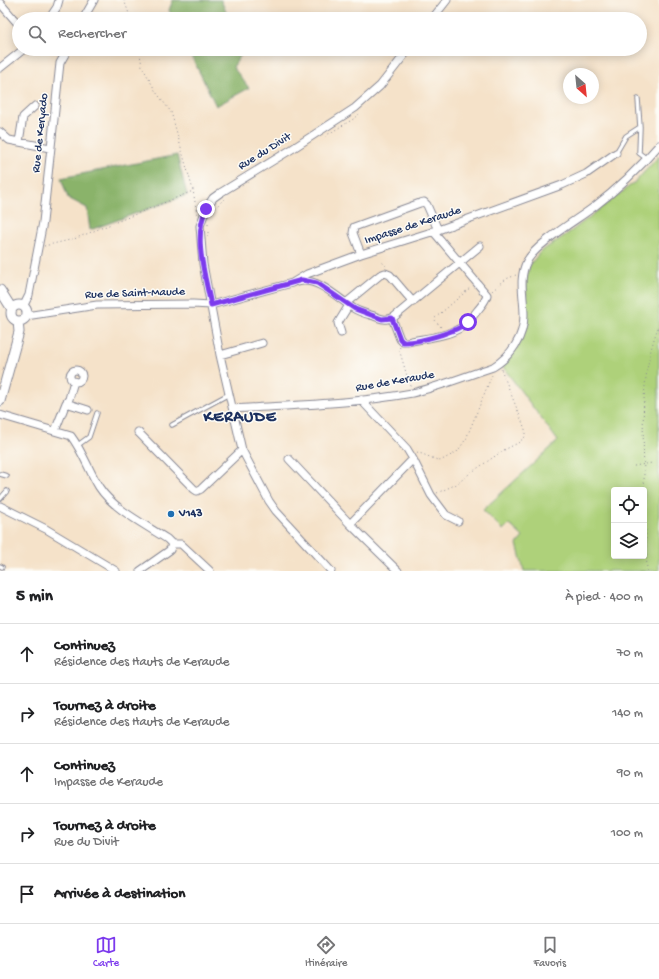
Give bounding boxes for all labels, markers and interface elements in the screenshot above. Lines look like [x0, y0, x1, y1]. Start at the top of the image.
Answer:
search box [12, 12, 647, 56]
icon: search [26, 23, 48, 45]
text: Rechercher [58, 25, 126, 43]
north arrow [563, 68, 599, 104]
street label: Rue de Keryado [30, 93, 52, 173]
street label: Rue du Divit [236, 130, 295, 174]
route end [197, 200, 215, 218]
street label: Impasse de Keraude [363, 204, 464, 248]
street label: Rue de Saint-Maude [85, 285, 186, 303]
route start [459, 313, 477, 331]
street label: Rue de Keraude [355, 368, 436, 396]
district label: KERAUDE [202, 409, 277, 428]
map controls [611, 487, 647, 559]
button: locate [611, 487, 647, 523]
place label: V143 [178, 507, 202, 521]
marker: V143 [166, 509, 176, 519]
button: layers [611, 523, 647, 559]
text: 5 min [16, 587, 53, 607]
text: À pied · 400 m [565, 590, 643, 605]
text: Continuez [54, 637, 115, 655]
icon: ahead [16, 643, 38, 665]
text: 70 m [617, 646, 643, 661]
text: Résidence des Hauts de Keraude [54, 655, 229, 670]
text: Tournez à droite [54, 697, 156, 715]
icon: right [16, 703, 38, 725]
text: 140 m [612, 706, 643, 721]
text: Résidence des Hauts de Keraude [54, 715, 229, 730]
text: Continuez [54, 757, 115, 775]
icon: ahead [16, 763, 38, 785]
text: 90 m [617, 766, 643, 781]
text: Impasse de Keraude [54, 775, 163, 790]
text: Tournez à droite [54, 817, 156, 835]
icon: right [16, 823, 38, 845]
text: 100 m [611, 826, 643, 841]
text: Rue du Divit [54, 835, 119, 850]
icon: arrive [16, 883, 38, 905]
text: Arrivée à destination [54, 885, 185, 903]
tab: Carte [93, 934, 119, 970]
tab: Itinéraire [305, 934, 347, 970]
tab: Favoris [533, 934, 566, 970]

